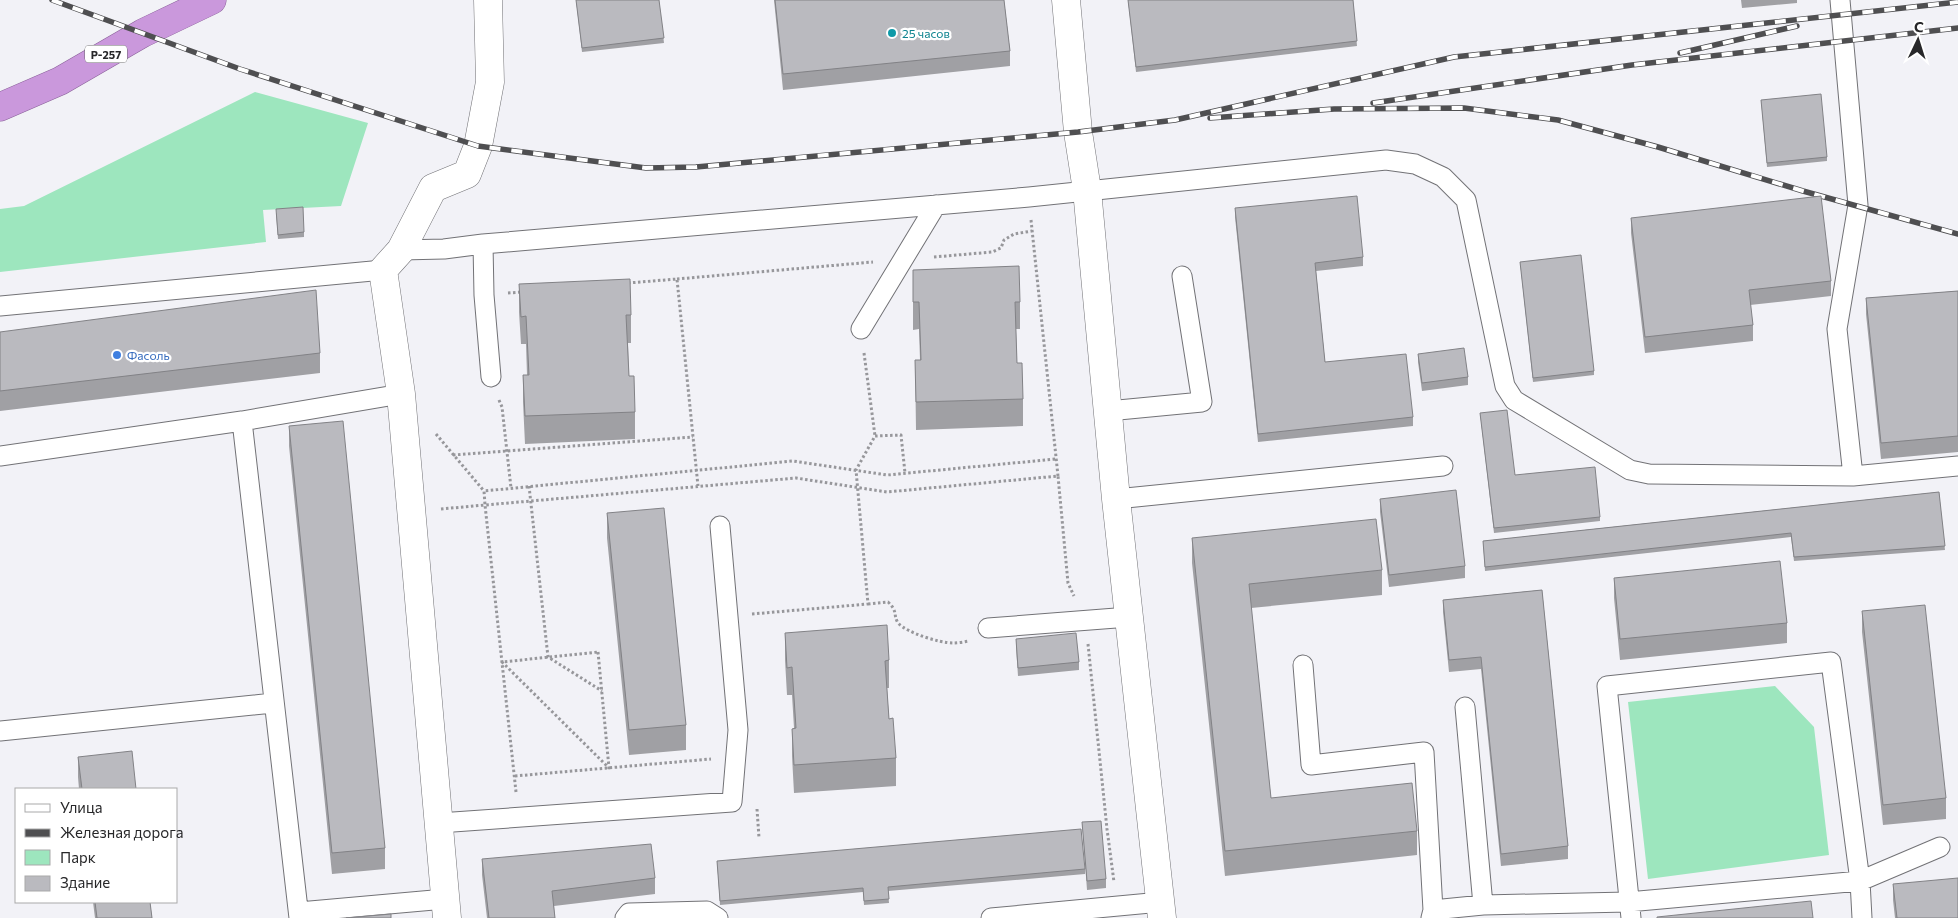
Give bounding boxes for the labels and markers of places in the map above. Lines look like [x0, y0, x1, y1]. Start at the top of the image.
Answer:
place label: 25 часов [902, 26, 950, 40]
marker: 25 часов [886, 27, 898, 39]
place label: Фасоль [127, 348, 170, 362]
marker: Фасоль [111, 349, 123, 361]

